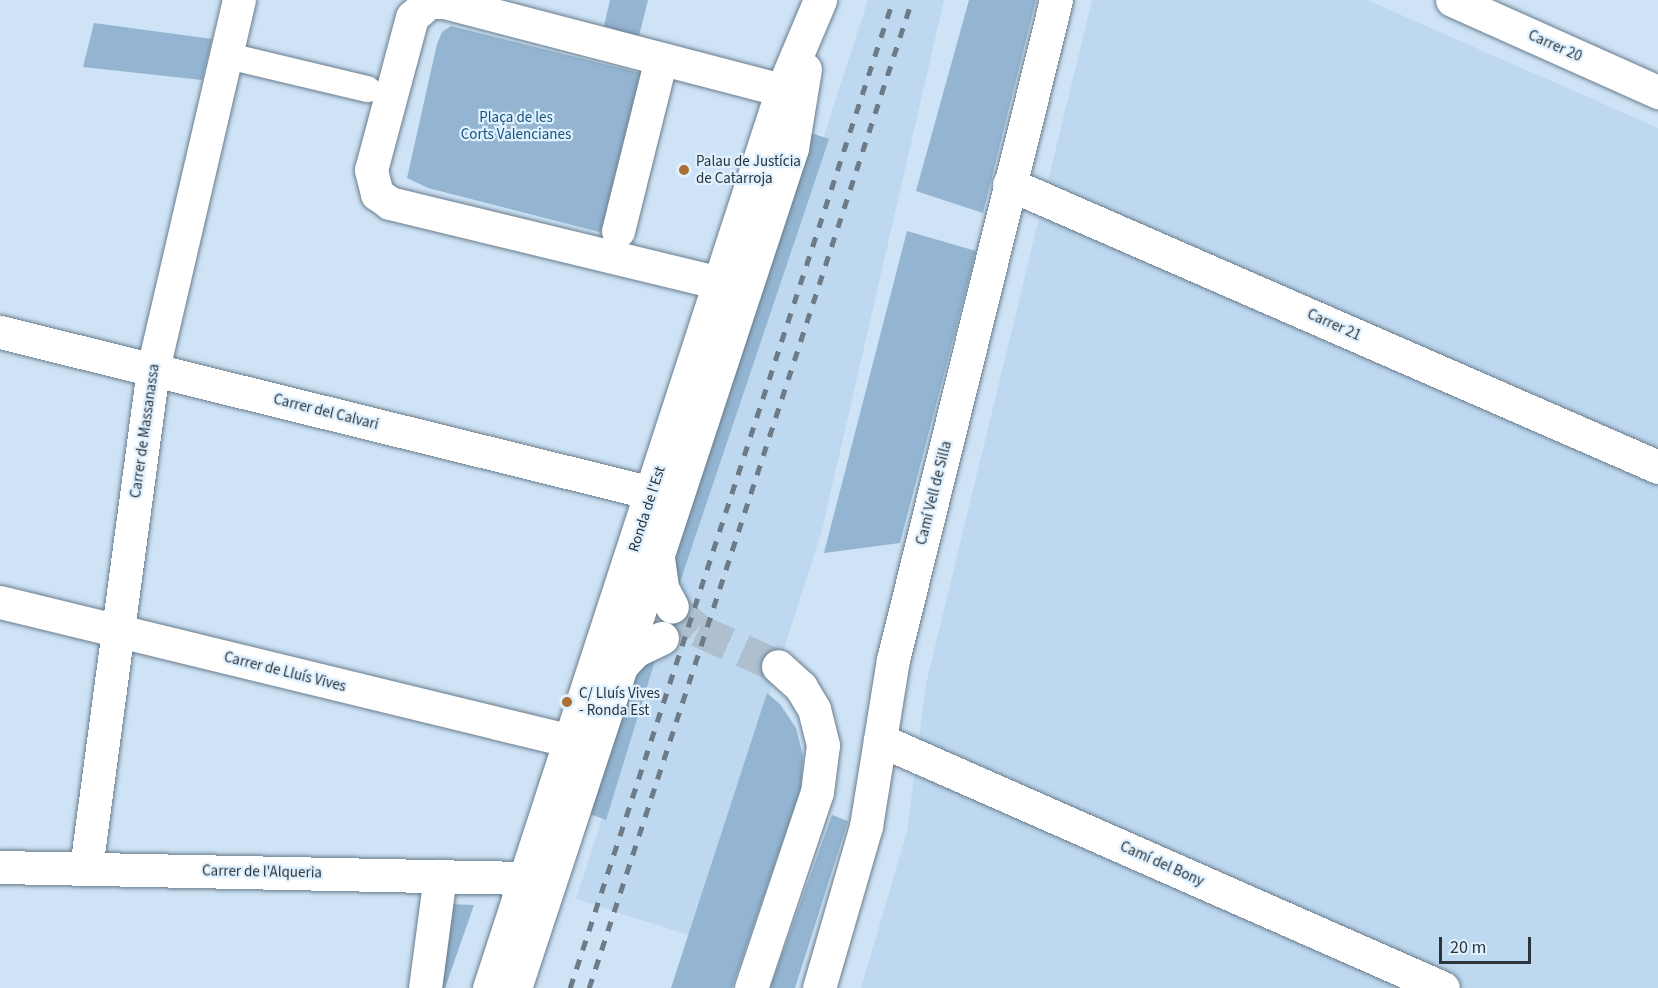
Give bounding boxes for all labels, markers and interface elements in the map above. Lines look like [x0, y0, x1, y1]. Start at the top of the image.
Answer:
street label: Carrer 20 [1525, 26, 1585, 66]
park label: Plaça de les Corts Valencianes [461, 108, 571, 143]
place label: Palau de Justícia de Catarroja [696, 152, 801, 187]
marker: Palau de Justícia de Catarroja [677, 163, 691, 177]
street label: Carrer 21 [1304, 305, 1364, 345]
street label: Carrer de Massanassa [127, 363, 163, 499]
street label: Carrer del Calvari [272, 390, 380, 434]
street label: Camí Vell de Silla [912, 439, 956, 547]
street label: Ronda de l'Est [625, 464, 669, 554]
street label: Carrer de Lluís Vives [222, 648, 348, 696]
place label: C/ Lluís Vives - Ronda Est [579, 684, 660, 719]
marker: C/ Lluís Vives - Ronda Est [560, 695, 574, 709]
street label: Camí del Bony [1117, 837, 1207, 891]
street label: Carrer de l'Alqueria [202, 862, 322, 882]
scale bar [1442, 925, 1534, 963]
text: 20 m [1450, 935, 1486, 960]

